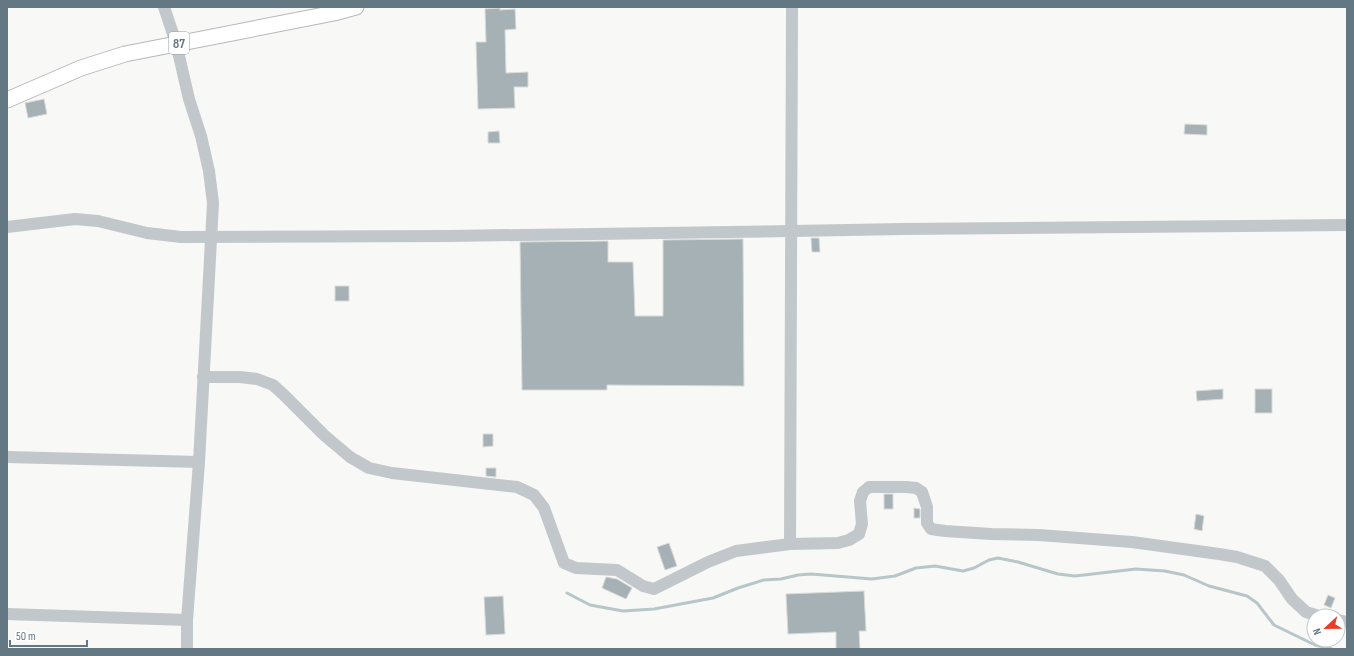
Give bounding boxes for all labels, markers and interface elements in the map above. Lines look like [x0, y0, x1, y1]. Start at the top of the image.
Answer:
road number: 87 [169, 32, 189, 54]
north arrow [1306, 608, 1346, 648]
scale bar [10, 622, 87, 648]
text: N [1310, 626, 1324, 637]
text: 50 m [16, 629, 36, 644]

